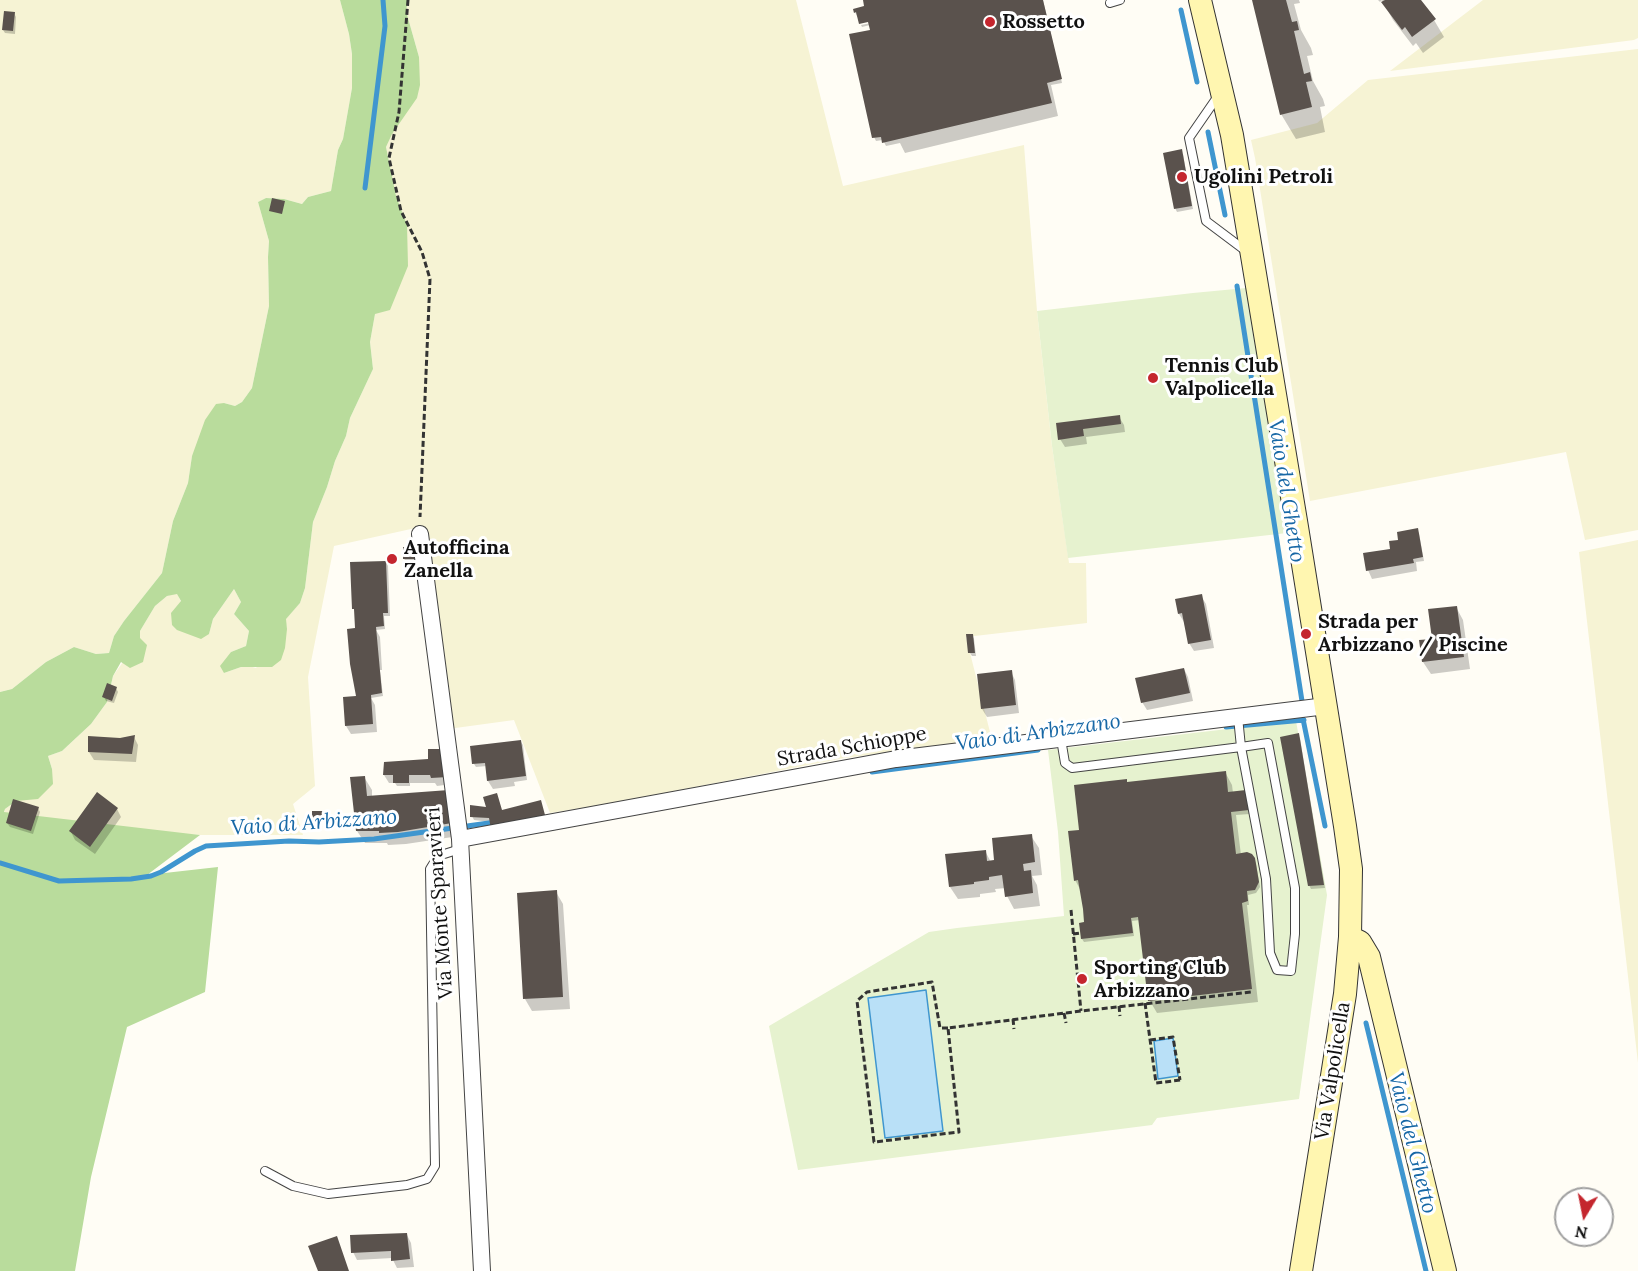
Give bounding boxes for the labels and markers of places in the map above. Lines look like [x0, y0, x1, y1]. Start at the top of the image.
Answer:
place label: Rossetto [1002, 10, 1085, 34]
marker: Rossetto [983, 15, 997, 29]
place label: Ugolini Petroli [1194, 165, 1333, 189]
marker: Ugolini Petroli [1175, 170, 1189, 184]
place label: Tennis Club Valpolicella [1165, 354, 1279, 401]
marker: Tennis Club Valpolicella [1146, 371, 1160, 385]
place label: Autofficina Zanella [404, 536, 510, 583]
marker: Autofficina Zanella [385, 552, 399, 566]
place label: Strada per Arbizzano / Piscine [1318, 610, 1508, 657]
marker: Strada per Arbizzano / Piscine [1299, 627, 1313, 641]
place label: Sporting Club Arbizzano [1094, 956, 1226, 1003]
marker: Sporting Club Arbizzano [1075, 972, 1089, 986]

